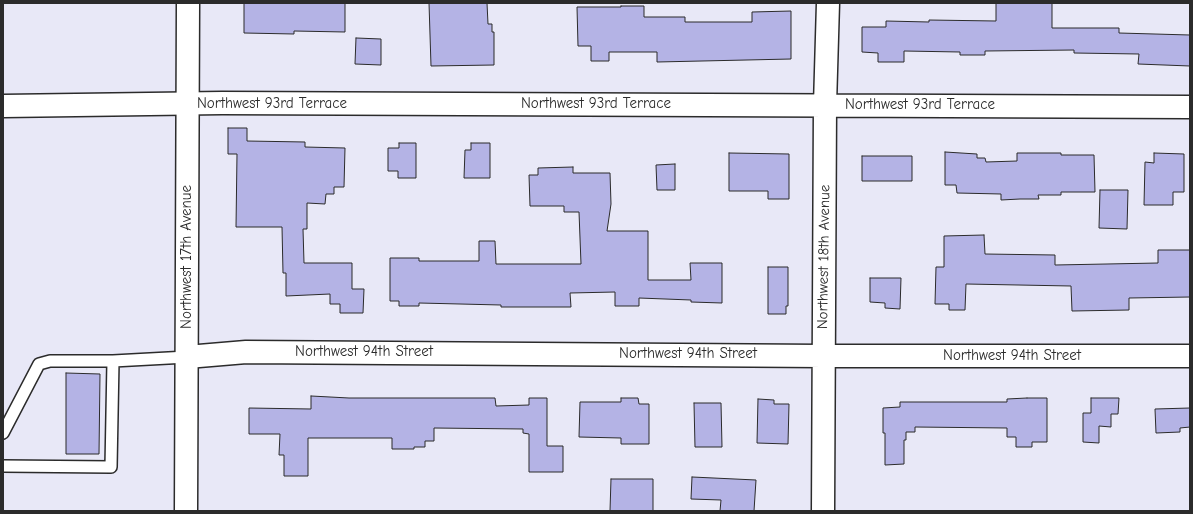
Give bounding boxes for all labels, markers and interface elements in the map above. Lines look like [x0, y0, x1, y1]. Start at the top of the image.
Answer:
street label: Northwest 93rd Terrace [197, 95, 347, 113]
street label: Northwest 93rd Terrace [521, 95, 671, 113]
street label: Northwest 93rd Terrace [845, 96, 995, 114]
street label: Northwest 17th Avenue [178, 185, 196, 329]
street label: Northwest 18th Avenue [814, 185, 834, 329]
street label: Northwest 94th Street [295, 343, 433, 361]
street label: Northwest 94th Street [619, 345, 757, 363]
street label: Northwest 94th Street [943, 347, 1081, 365]

